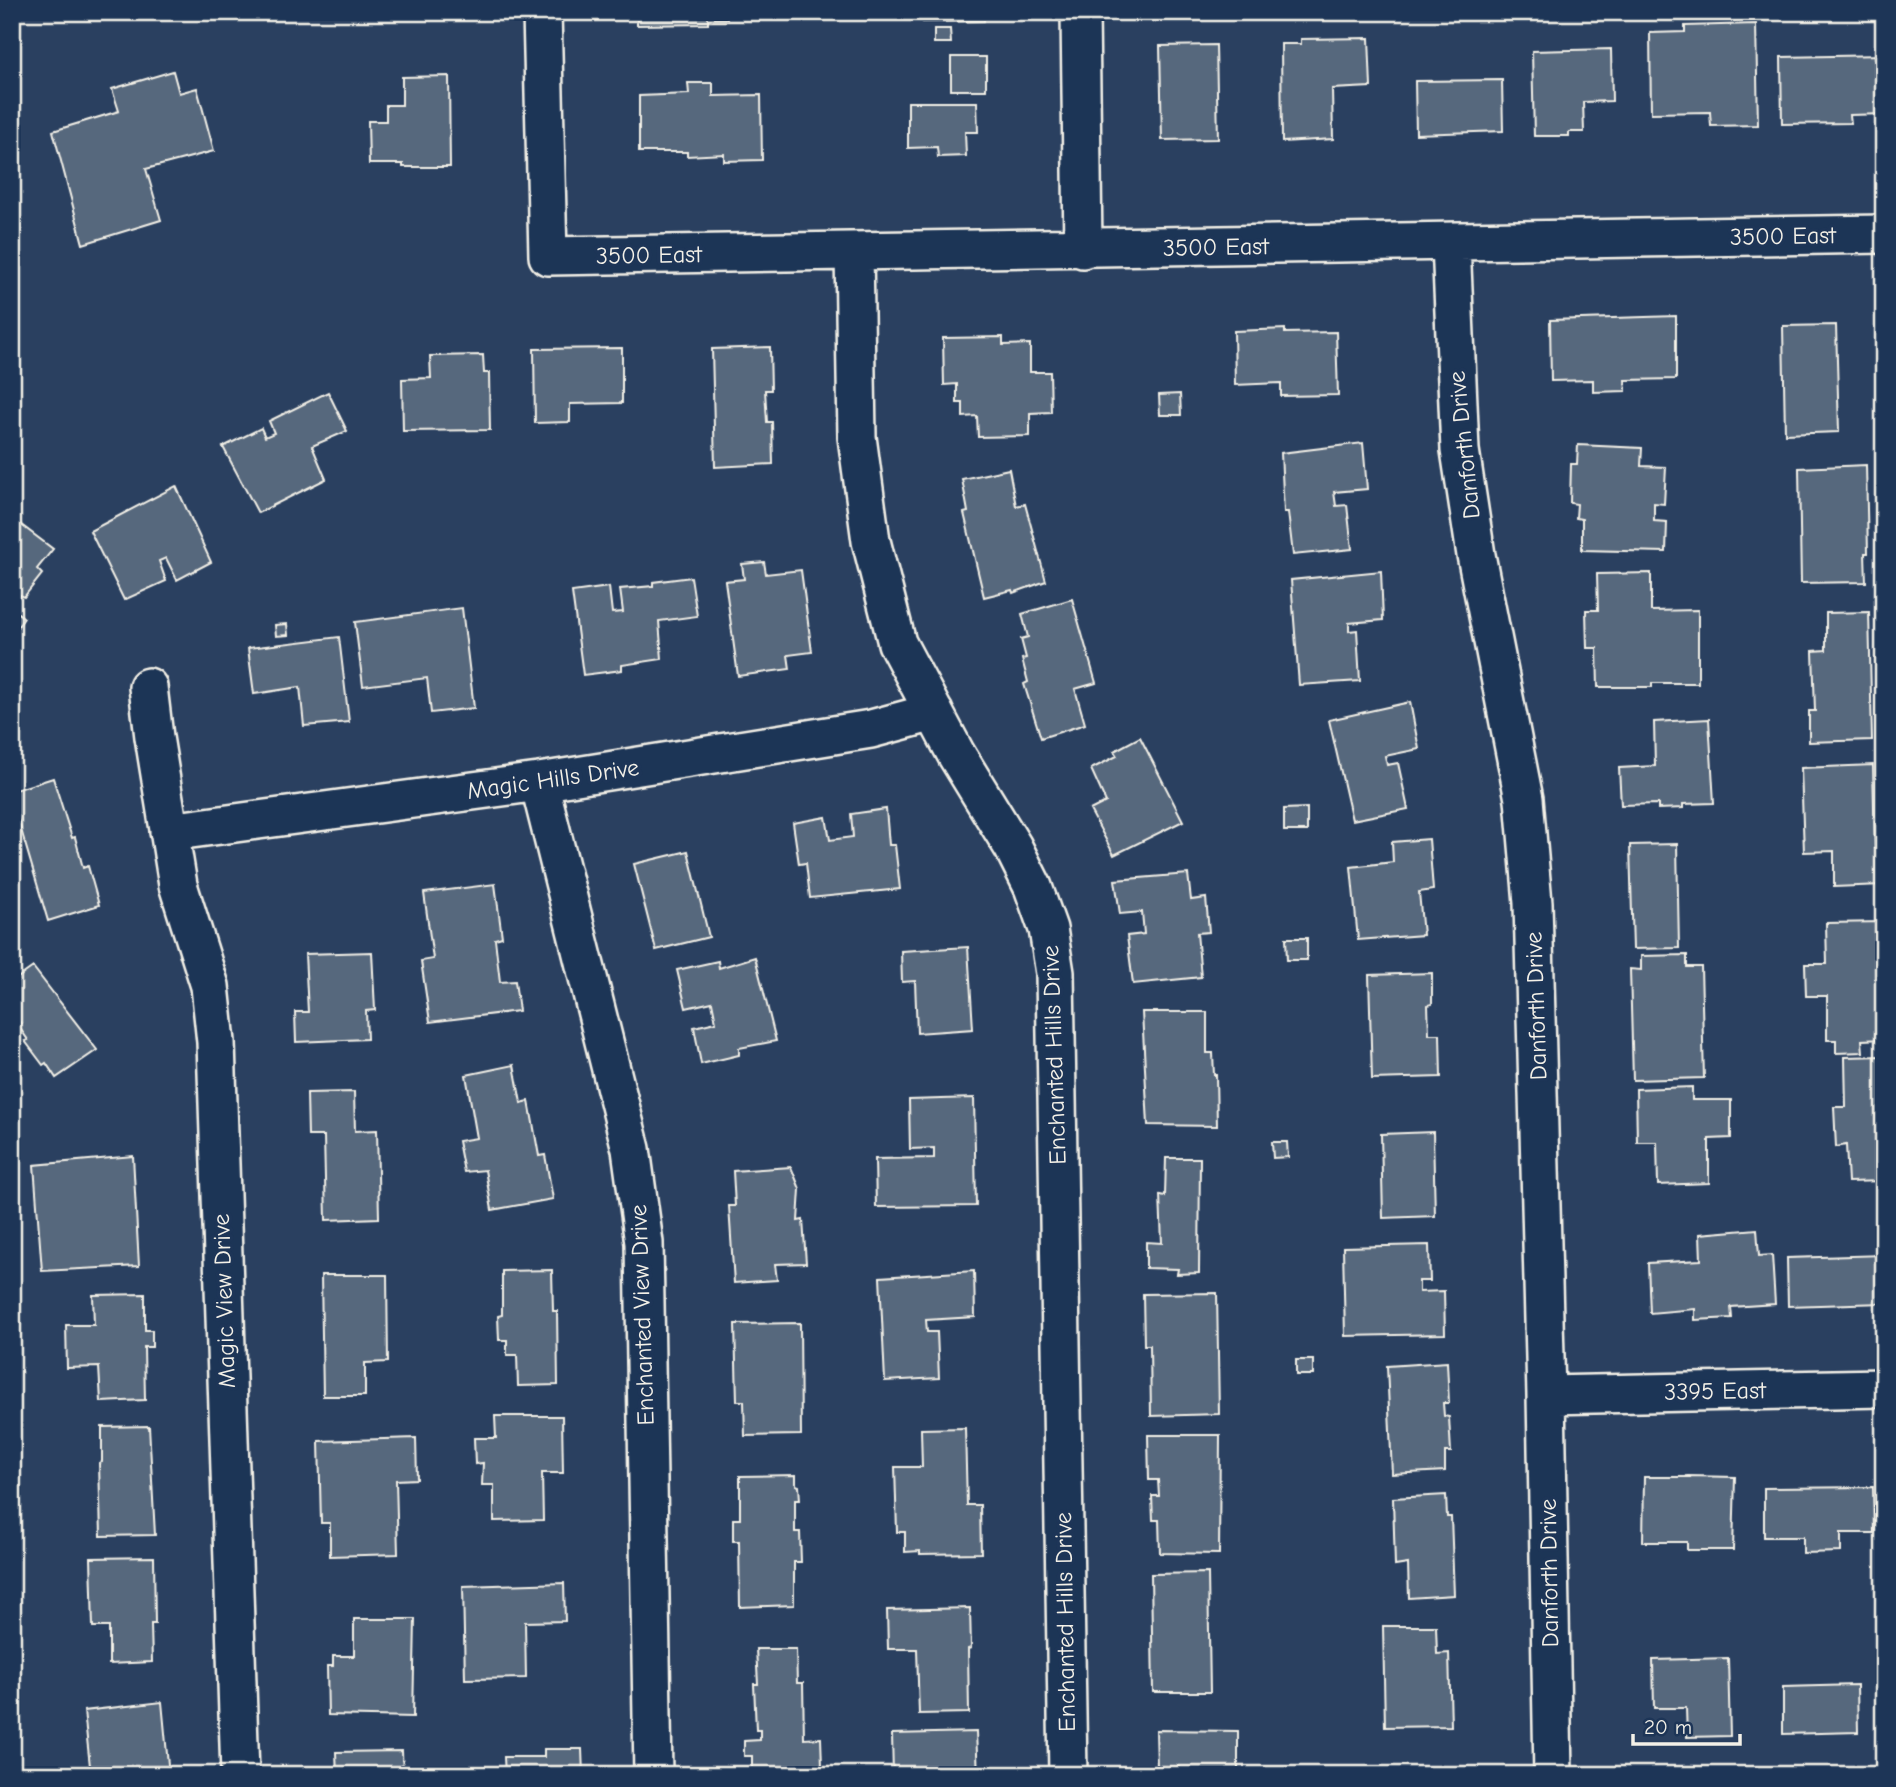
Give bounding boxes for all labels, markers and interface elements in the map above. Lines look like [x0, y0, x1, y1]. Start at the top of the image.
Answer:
street label: 3500 East [1730, 221, 1837, 251]
street label: 3500 East [1163, 232, 1270, 262]
street label: 3500 East [596, 240, 703, 270]
street label: Danforth Drive [1442, 370, 1486, 520]
street label: Magic Hills Drive [465, 753, 641, 805]
street label: Danforth Drive [1519, 931, 1553, 1081]
street label: Enchanted Hills Drive [1036, 945, 1072, 1165]
street label: Enchanted View Drive [624, 1204, 660, 1426]
street label: Magic View Drive [207, 1213, 241, 1389]
street label: 3395 East [1664, 1376, 1767, 1406]
street label: Danforth Drive [1534, 1498, 1564, 1648]
street label: Enchanted Hills Drive [1049, 1512, 1081, 1732]
scale bar [1633, 1703, 1740, 1747]
text: 20 m [1644, 1715, 1692, 1739]

